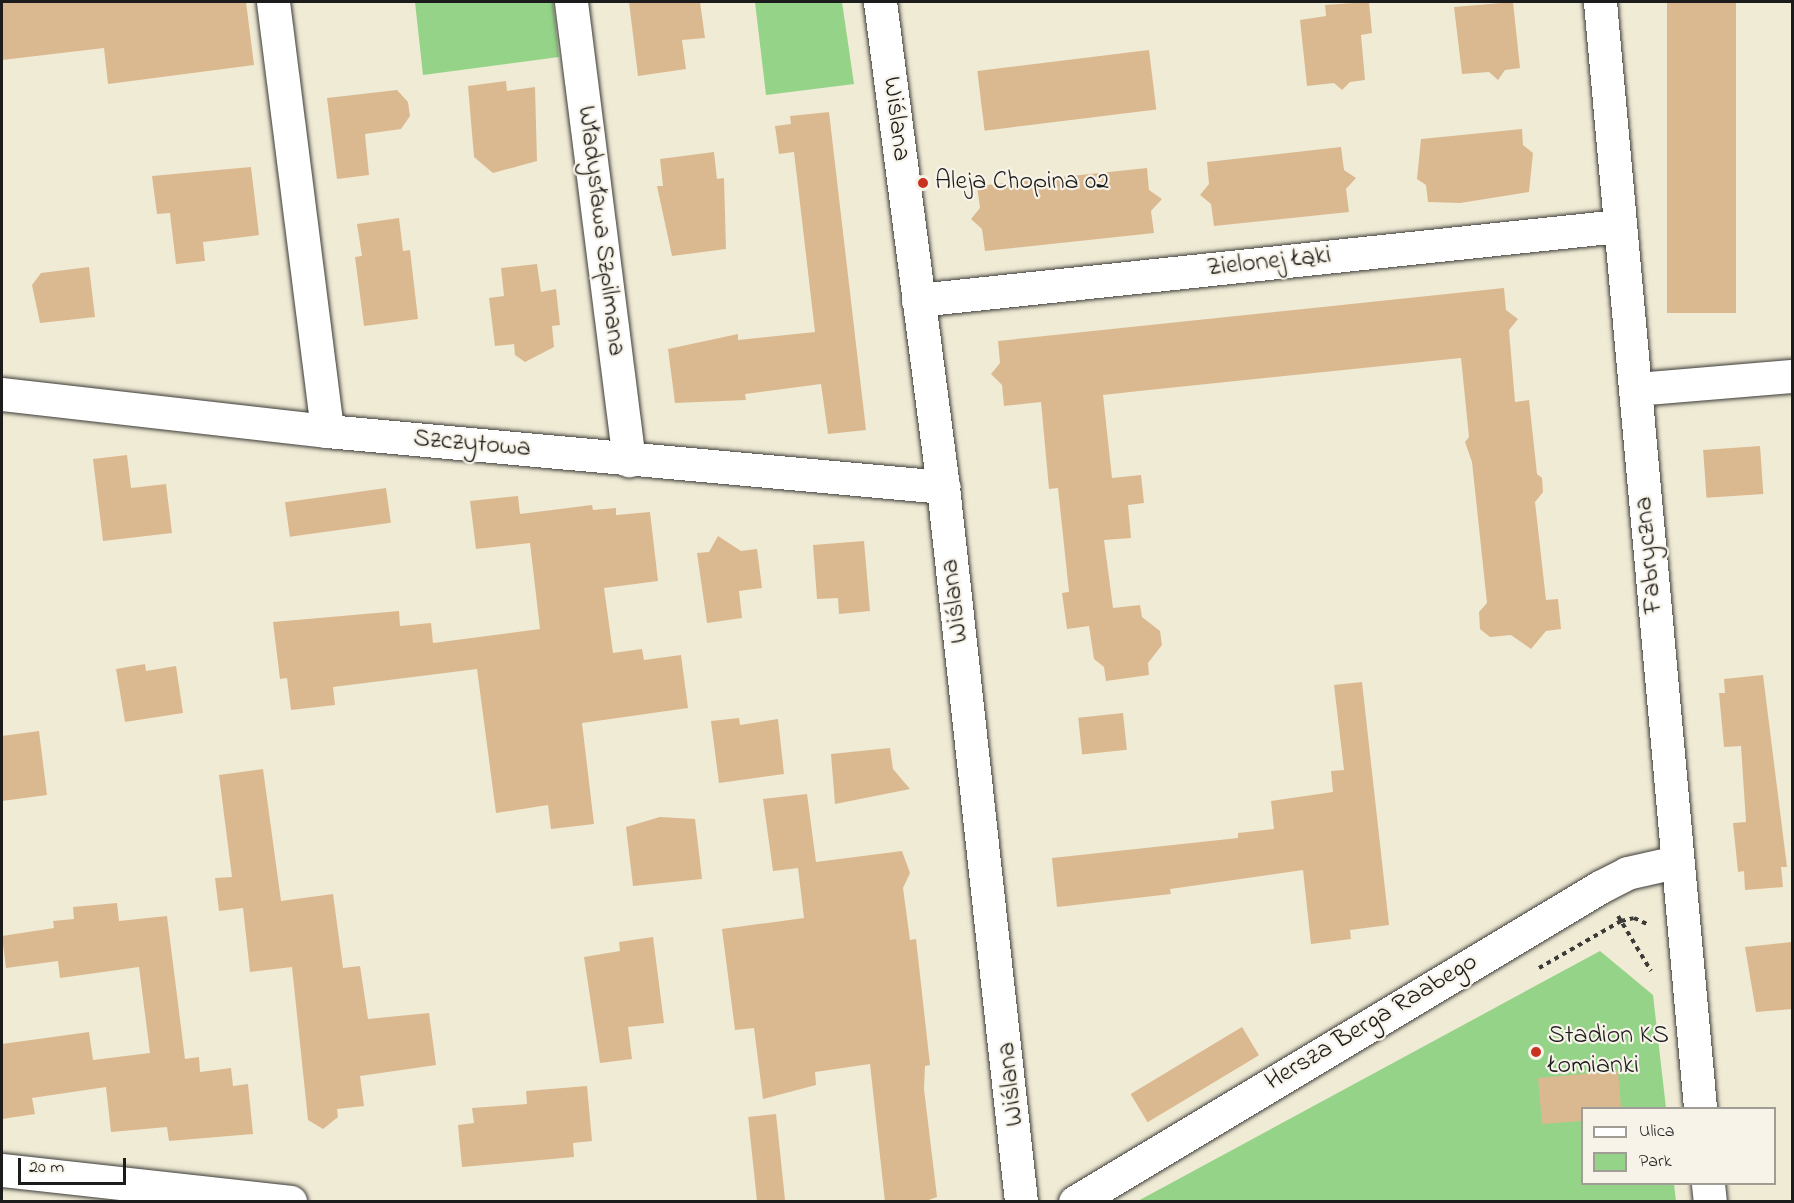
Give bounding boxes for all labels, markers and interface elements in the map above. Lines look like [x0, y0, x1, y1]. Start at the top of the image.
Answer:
street label: Wiślana [874, 75, 916, 163]
street label: Władysława Szpilmana [569, 104, 631, 358]
place label: Aleja Chopina 02 [935, 167, 1109, 199]
marker: Aleja Chopina 02 [916, 176, 930, 190]
street label: Zielonej Łąki [1205, 241, 1333, 285]
street label: Szczytowa [412, 424, 532, 466]
street label: Fabryczna [1629, 495, 1671, 615]
street label: Wiślana [935, 557, 977, 645]
street label: Hersza Berga Raabego [1260, 947, 1484, 1099]
place label: Stadion KS Łomianki [1548, 1021, 1669, 1082]
street label: Wiślana [992, 1040, 1032, 1128]
marker: Stadion KS Łomianki [1529, 1045, 1543, 1059]
legend [1581, 1107, 1776, 1185]
text: Ulica [1639, 1119, 1674, 1145]
scale bar [21, 1146, 129, 1184]
text: Park [1639, 1149, 1672, 1175]
text: 20 m [29, 1155, 64, 1181]

